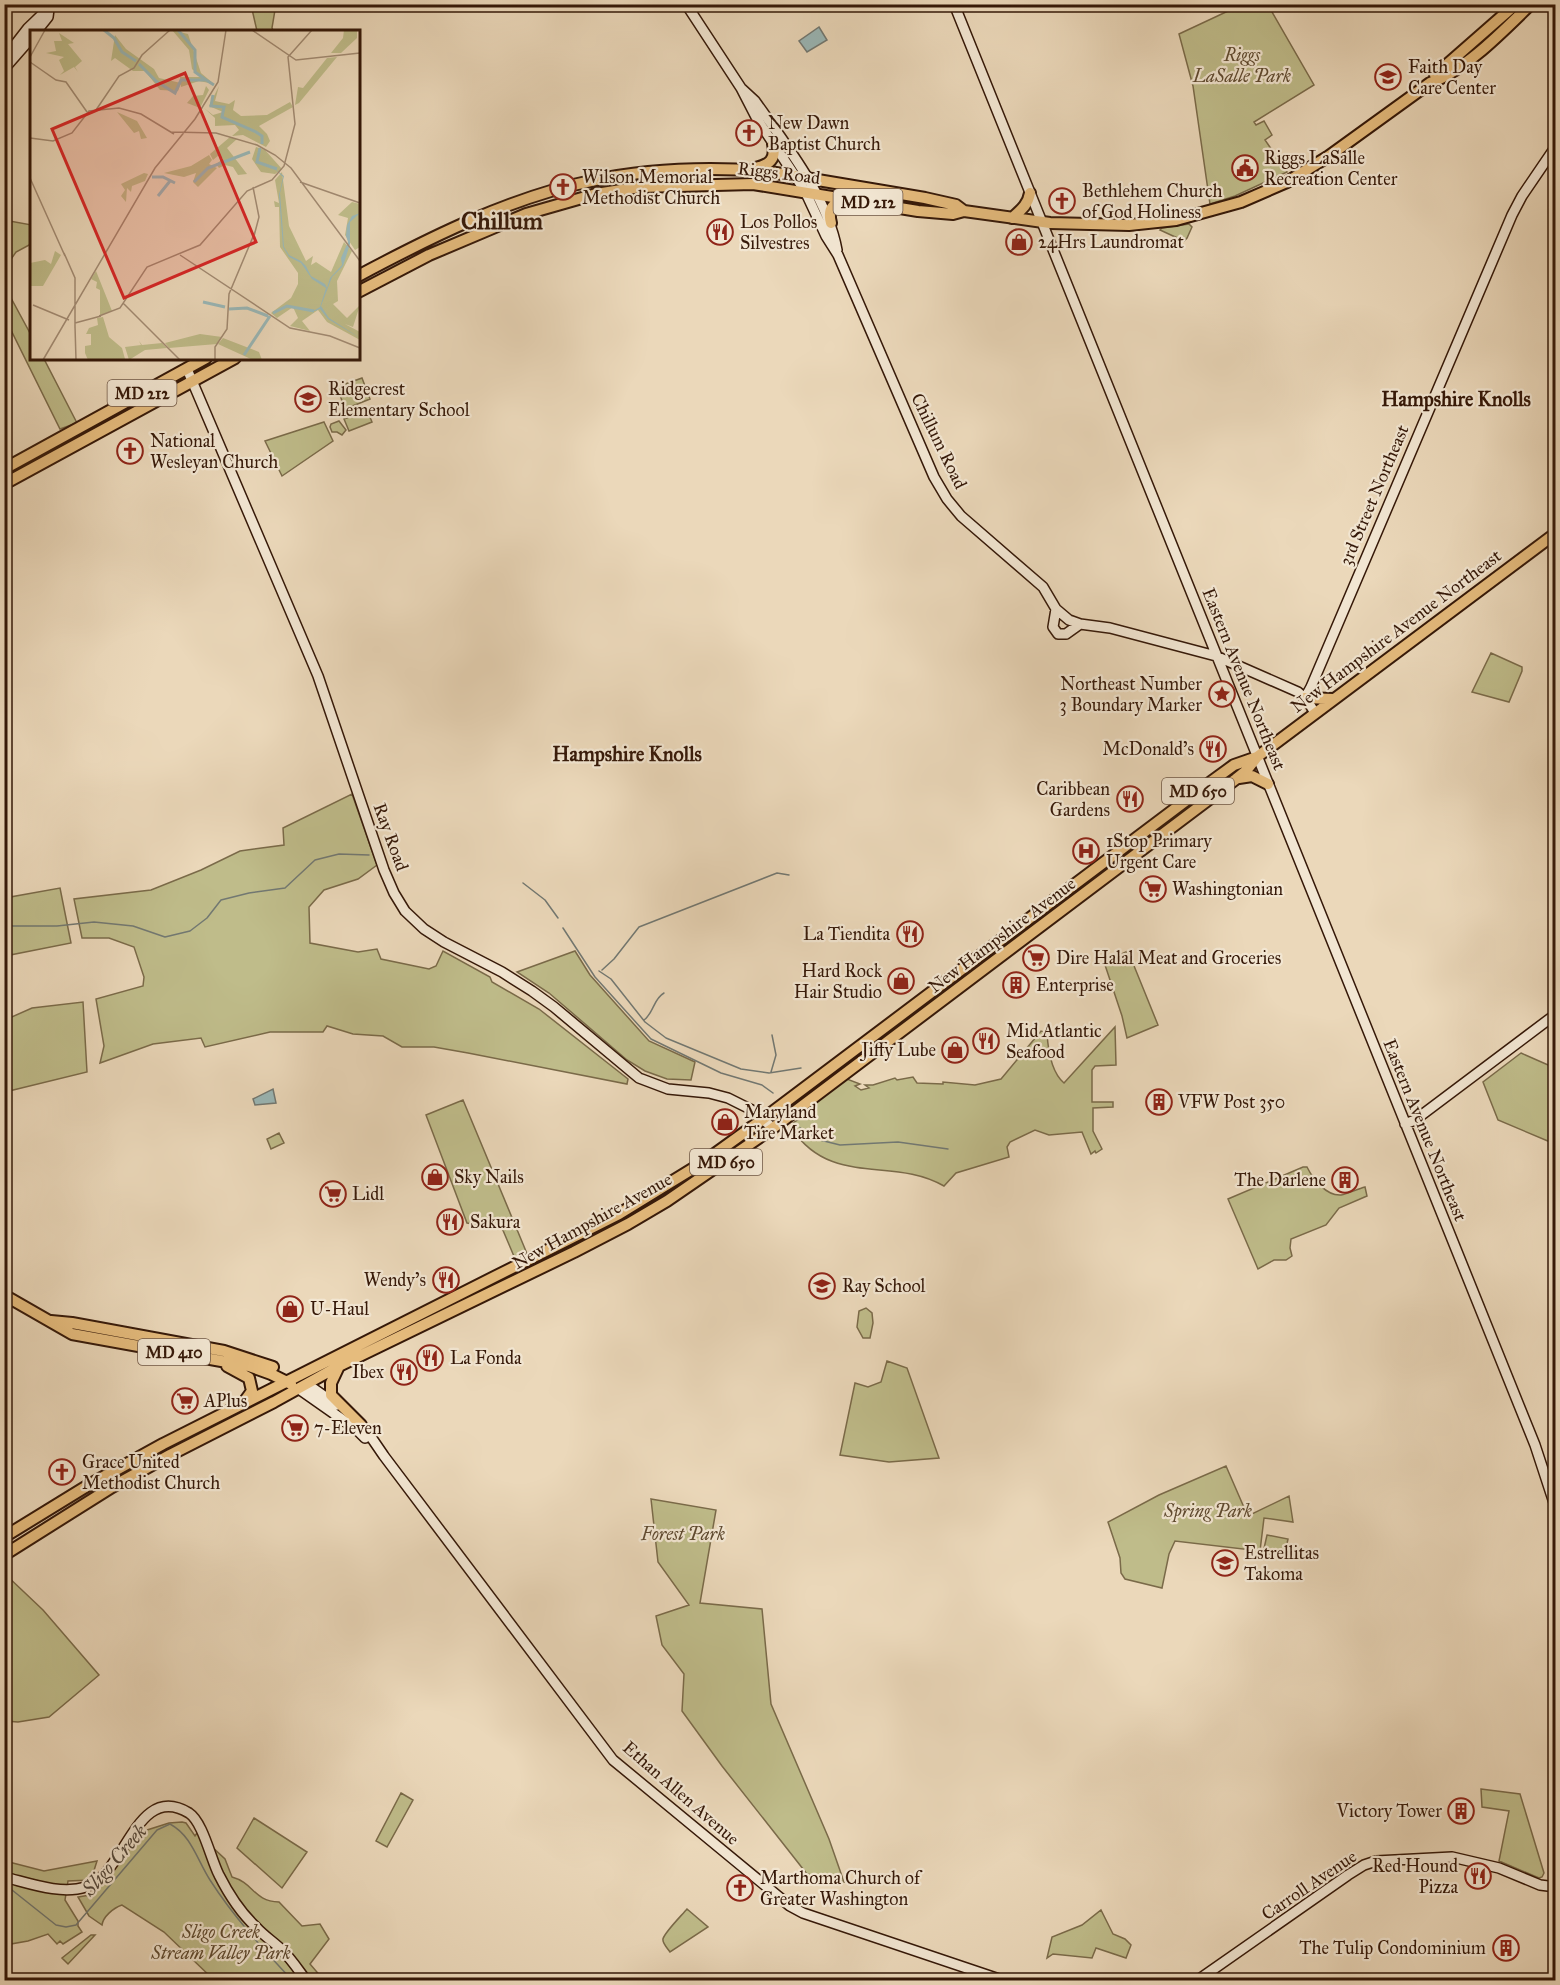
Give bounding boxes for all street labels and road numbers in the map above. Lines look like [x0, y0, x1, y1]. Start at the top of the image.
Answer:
street label: Riggs Road [736, 157, 822, 190]
road number: MD 212 [834, 189, 902, 215]
road number: MD 212 [108, 380, 176, 406]
street label: Chillum Road [906, 390, 972, 492]
street label: 3rd Street Northeast [1334, 421, 1414, 569]
street label: New Hampshire Avenue Northeast [1286, 544, 1506, 717]
street label: Eastern Avenue Northeast [1197, 585, 1291, 774]
road number: MD 650 [1162, 778, 1234, 804]
street label: Ray Road [369, 800, 413, 874]
street label: New Hampshire Avenue [924, 872, 1080, 998]
street label: Eastern Avenue Northeast [1378, 1036, 1472, 1225]
road number: MD 650 [690, 1149, 762, 1175]
street label: New Hampshire Avenue [508, 1168, 676, 1274]
road number: MD 410 [138, 1339, 210, 1365]
street label: Ethan Allen Avenue [618, 1736, 744, 1850]
street label: Carroll Avenue [1257, 1845, 1361, 1925]

